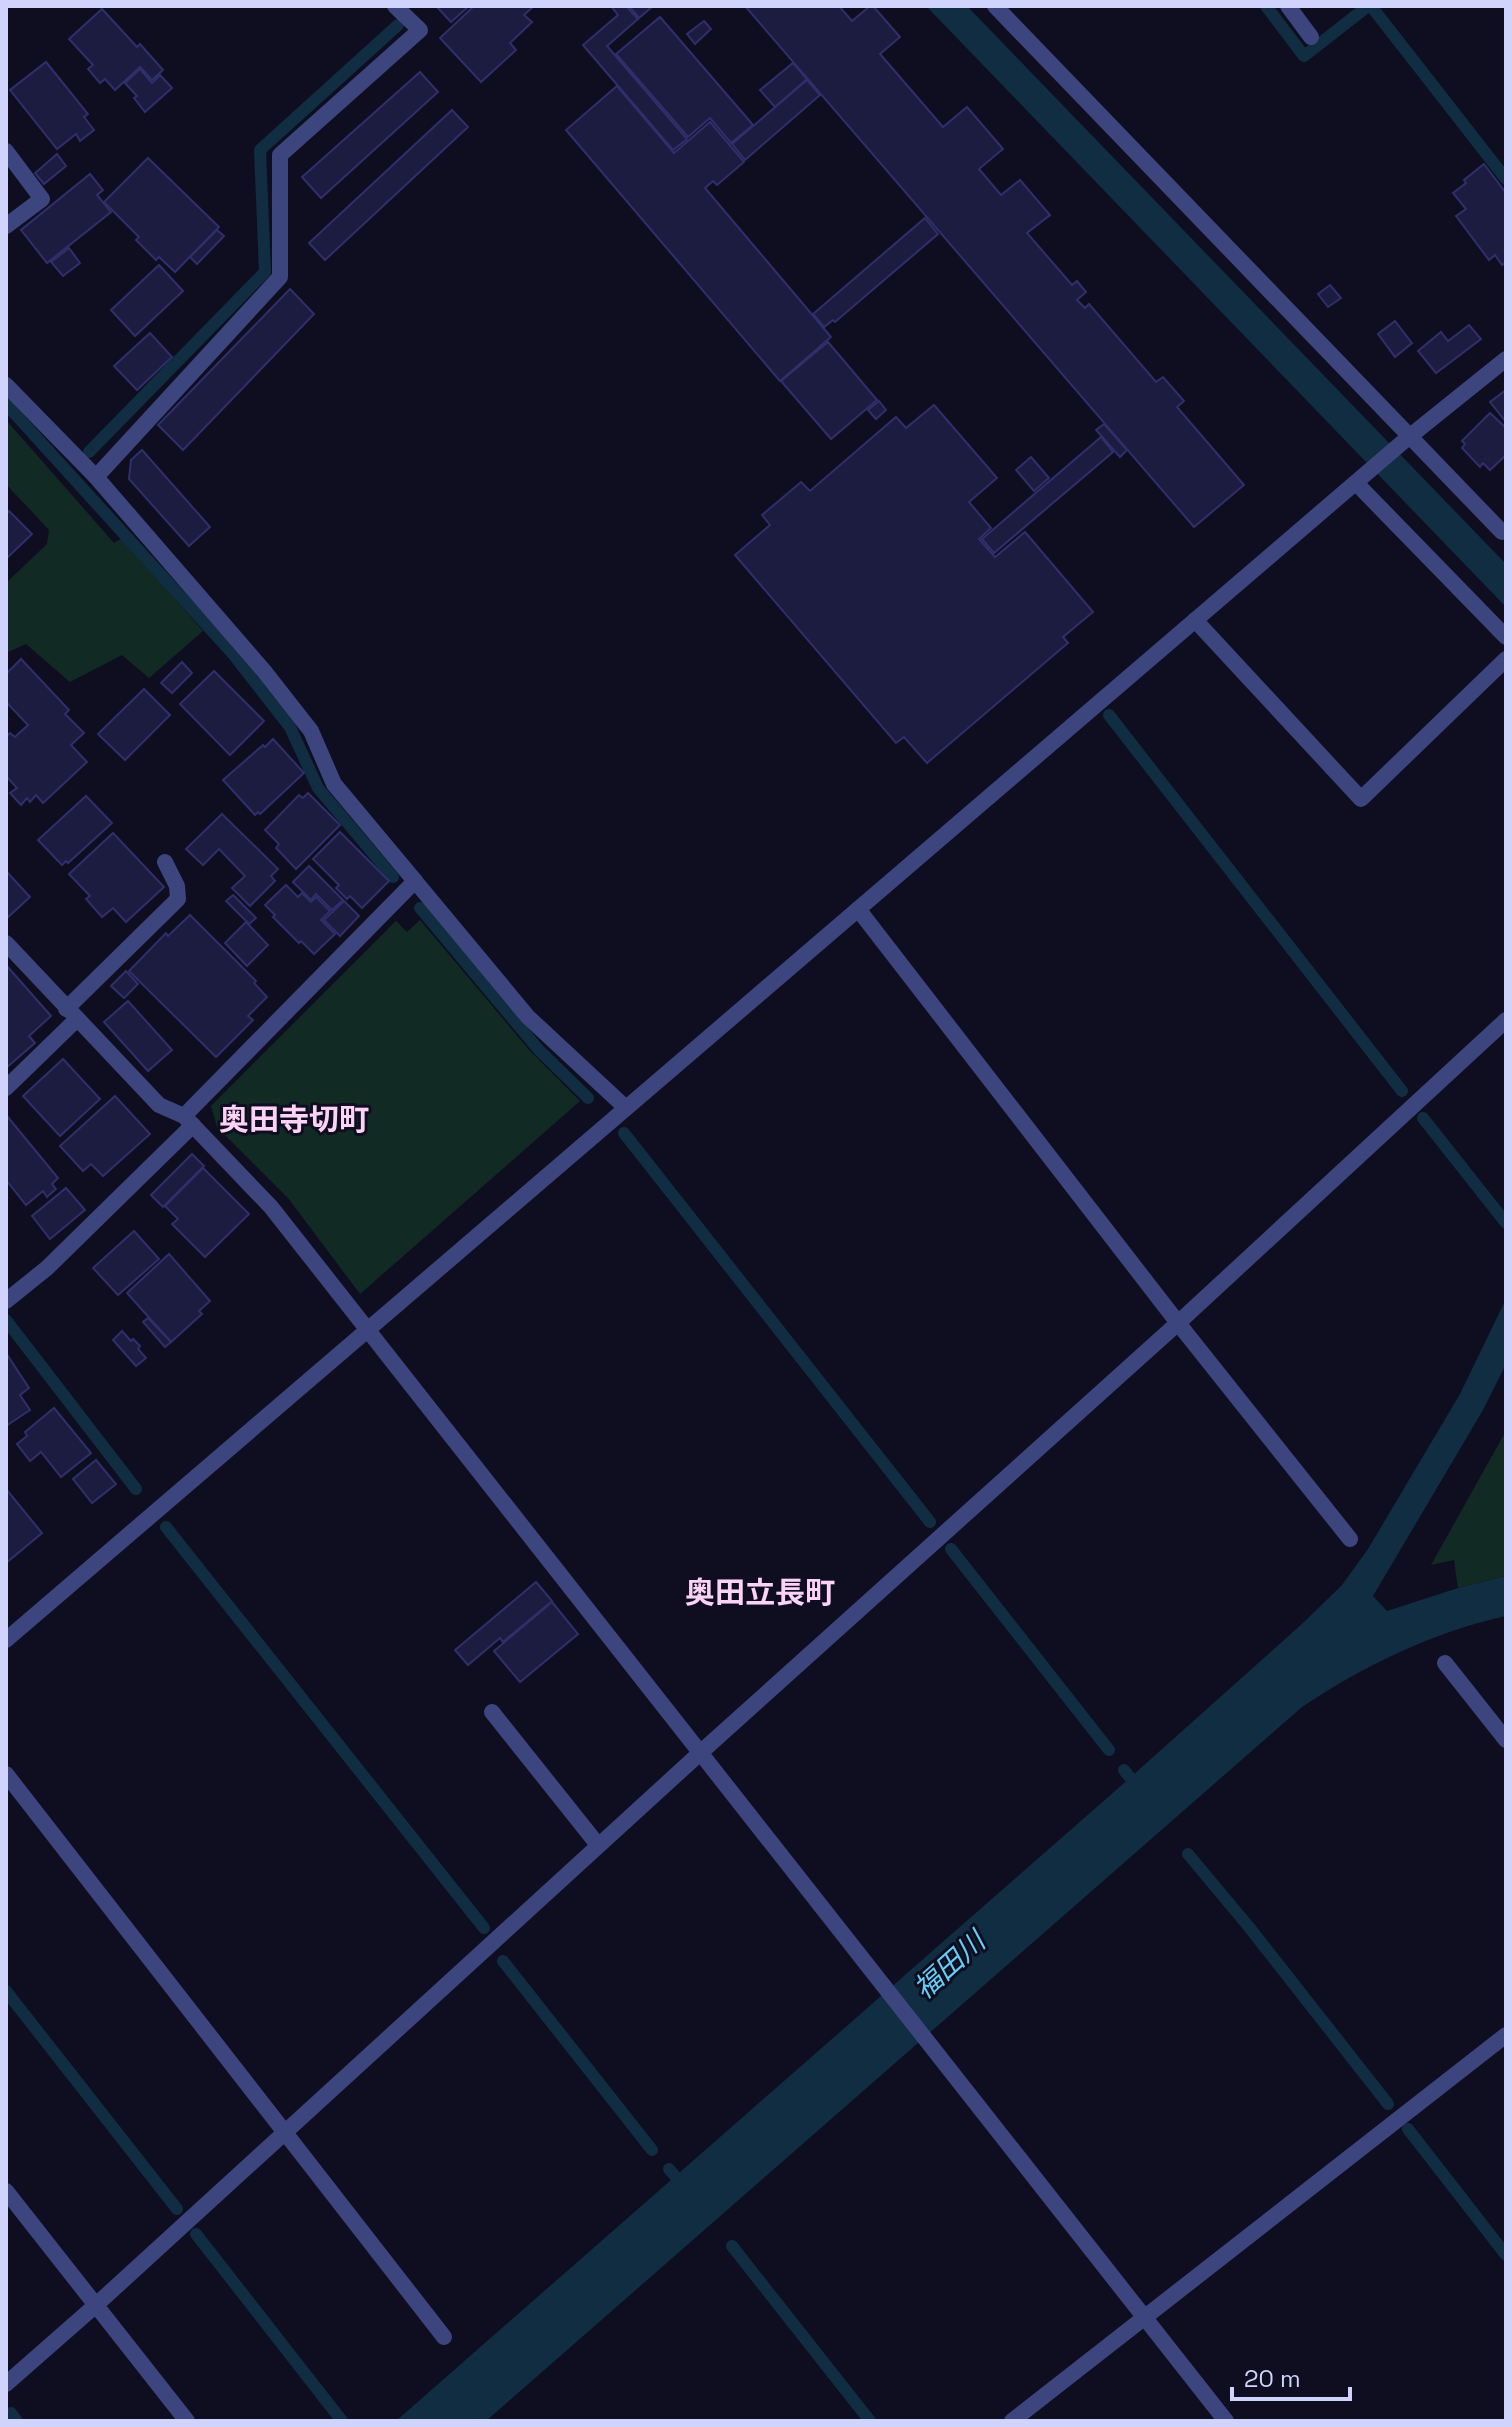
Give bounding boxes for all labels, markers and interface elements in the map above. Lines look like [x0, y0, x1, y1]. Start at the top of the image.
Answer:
district label: 奥田寺切町 [219, 1100, 369, 1139]
district label: 奥田立長町 [685, 1573, 835, 1612]
water label: 福田川 [906, 1922, 994, 2006]
scale bar [1232, 2351, 1350, 2401]
text: 20 m [1244, 2363, 1301, 2394]

